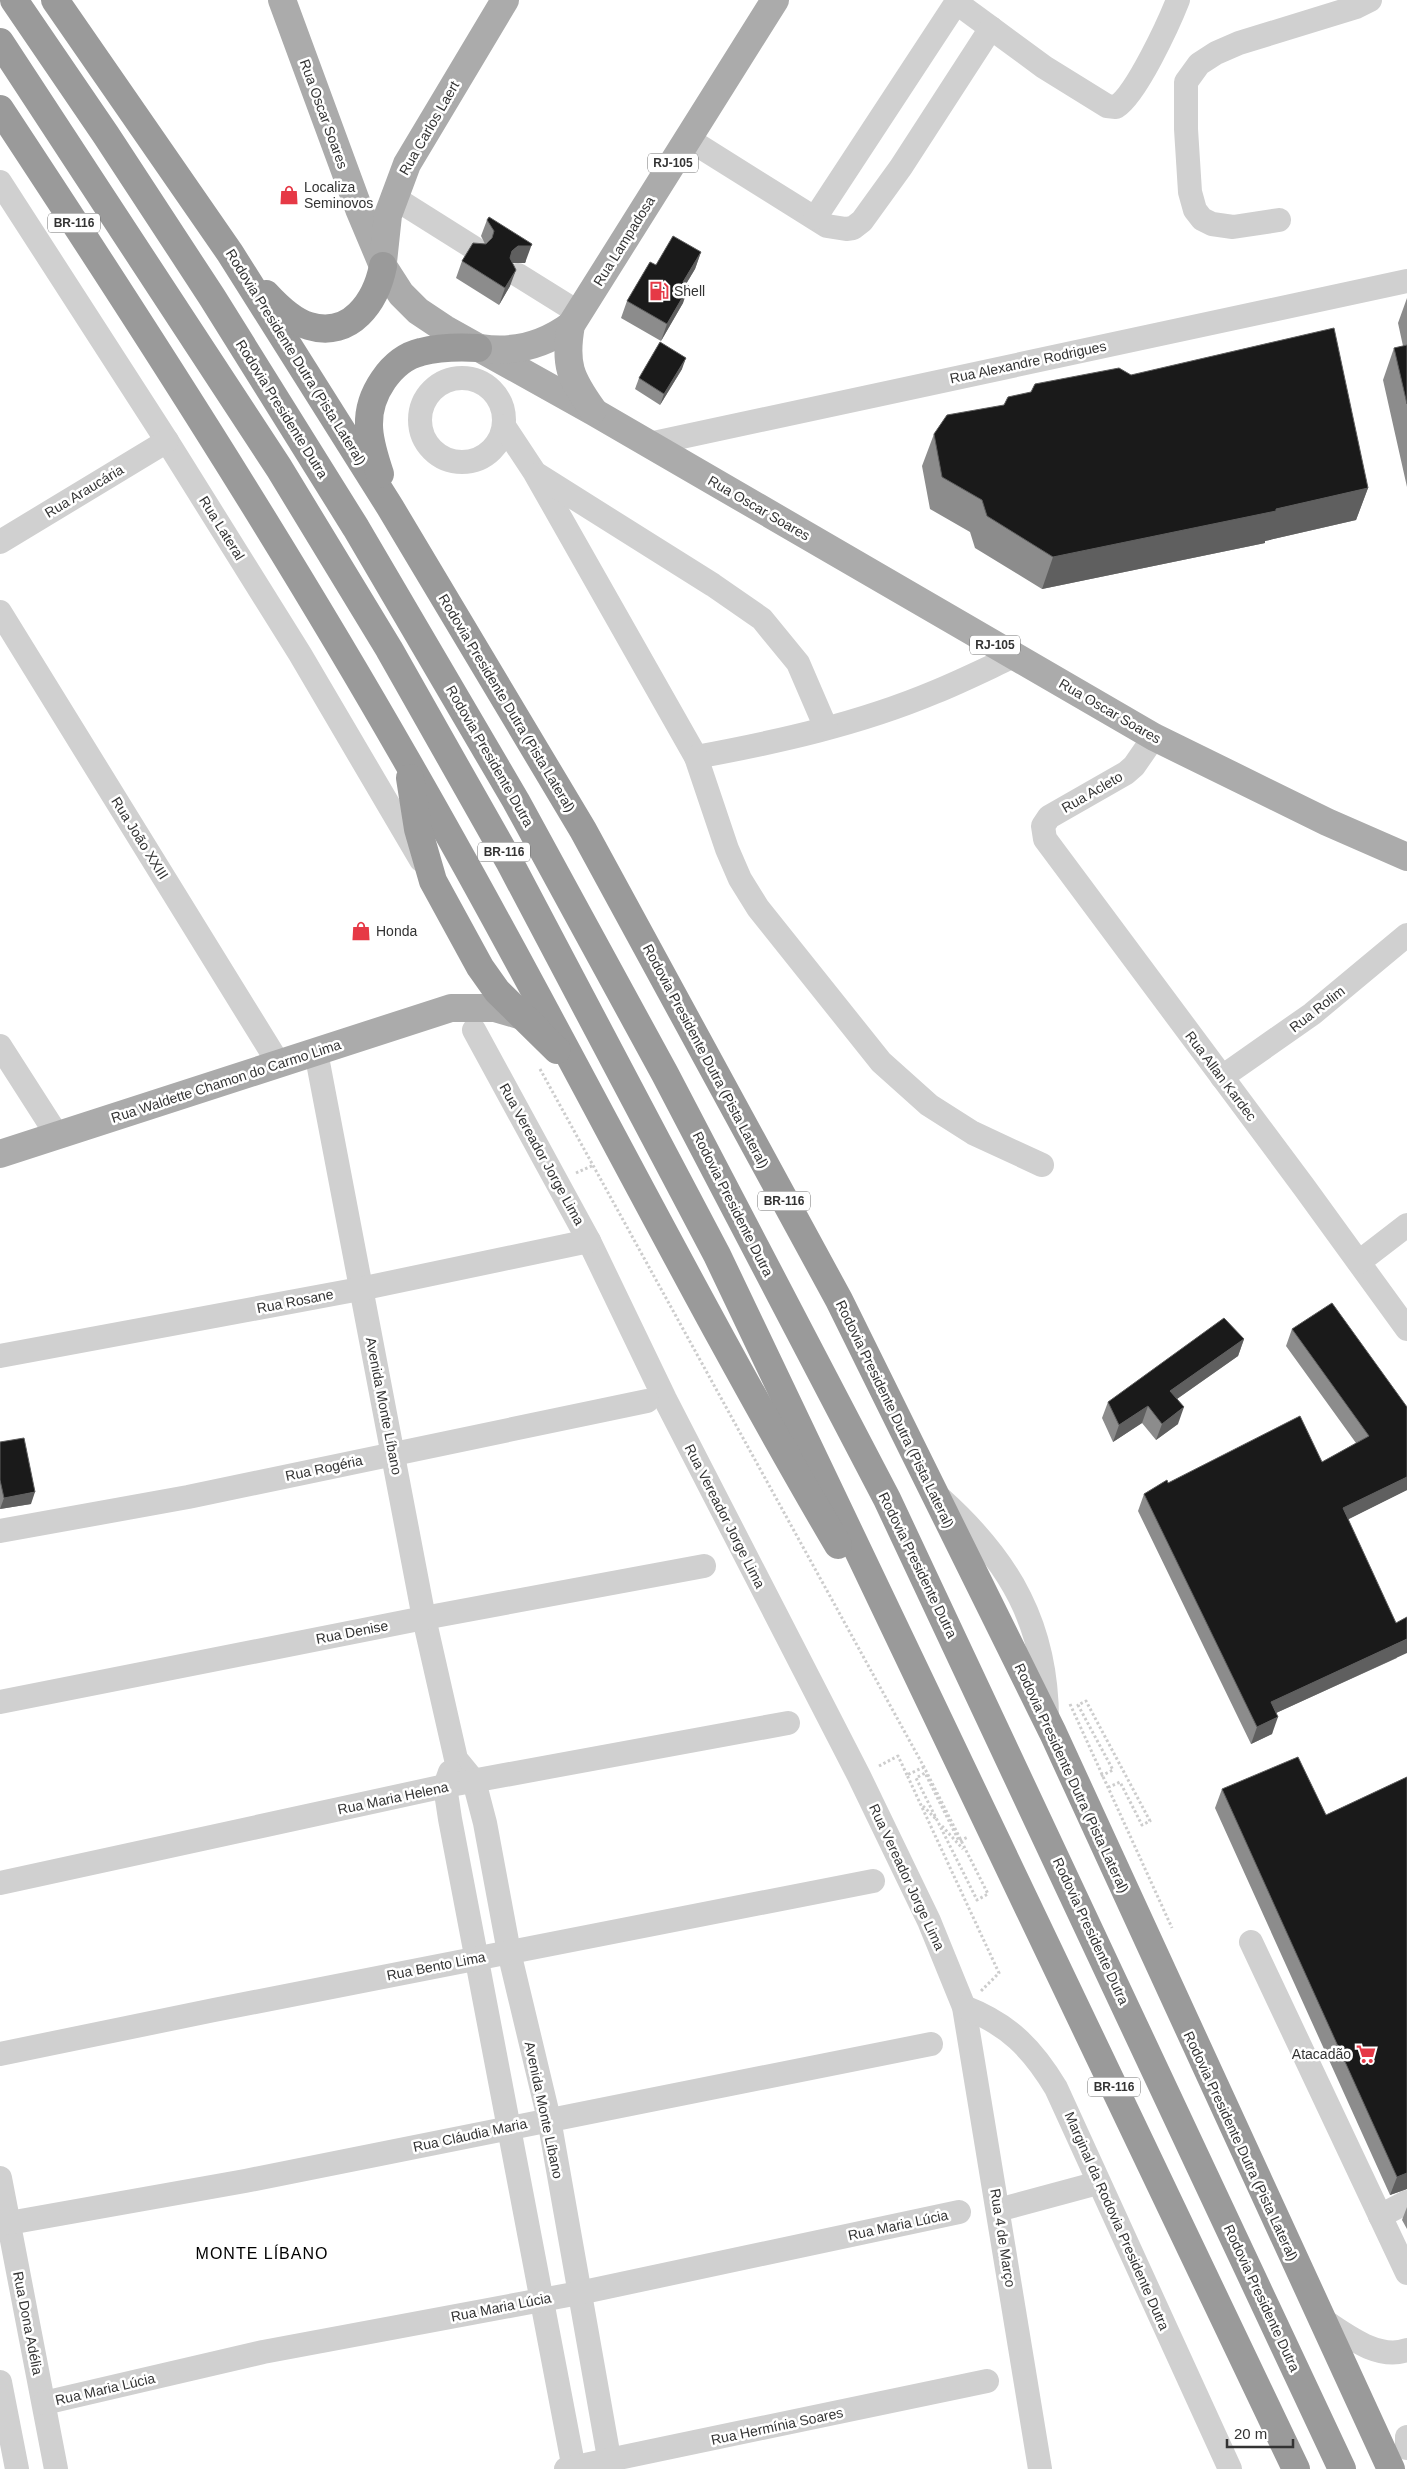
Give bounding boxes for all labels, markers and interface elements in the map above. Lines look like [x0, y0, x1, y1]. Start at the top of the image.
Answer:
street label: Rua Oscar Soares [297, 57, 351, 171]
street label: Rua Carlos Laert [396, 78, 462, 178]
road number: RJ-105 [648, 154, 698, 172]
place label: Localiza Seminovos [304, 179, 373, 211]
shop icon: Localiza Seminovos [278, 184, 300, 206]
street label: Rua Lampadosa [590, 193, 658, 289]
road number: BR-116 [48, 214, 100, 232]
street label: Rodovia Presidente Dutra (Pista Lateral) [222, 246, 370, 468]
fuel station icon: Shell [648, 280, 670, 302]
place label: Shell [674, 283, 705, 299]
street label: Rodovia Presidente Dutra [232, 337, 332, 481]
street label: Rua Alexandre Rodrigues [948, 338, 1108, 386]
street label: Rua Araucária [42, 461, 126, 521]
street label: Rua Oscar Soares [705, 472, 813, 544]
street label: Rua Lateral [196, 493, 248, 563]
street label: Rodovia Presidente Dutra (Pista Lateral) [435, 591, 579, 815]
road number: RJ-105 [970, 636, 1020, 654]
street label: Rua Oscar Soares [1056, 675, 1164, 747]
street label: Rodovia Presidente Dutra [443, 682, 537, 830]
street label: Rua Acleto [1059, 768, 1126, 816]
street label: Rua João XXIII [108, 794, 172, 882]
road number: BR-116 [478, 842, 530, 862]
shop icon: Honda [350, 920, 372, 942]
place label: Honda [376, 923, 417, 939]
street label: Rodovia Presidente Dutra (Pista Lateral) [640, 941, 772, 1171]
street label: Rua Rolim [1286, 983, 1348, 1035]
street label: Rua Allan Kardec [1182, 1028, 1260, 1124]
street label: Rua Waldette Chamon do Carmo Lima [109, 1036, 343, 1126]
street label: Rua Vereador Jorge Lima [496, 1080, 588, 1228]
street label: Rodovia Presidente Dutra [689, 1129, 777, 1279]
road number: BR-116 [758, 1192, 810, 1210]
street label: Rua Rosane [255, 1286, 335, 1316]
street label: Rodovia Presidente Dutra (Pista Lateral) [833, 1298, 957, 1530]
street label: Avenida Monte Líbano [363, 1336, 405, 1476]
street label: Rua Vereador Jorge Lima [682, 1441, 768, 1591]
street label: Rua Rogéria [284, 1452, 364, 1484]
street label: Rodovia Presidente Dutra [876, 1489, 960, 1641]
street label: Rua Denise [315, 1617, 390, 1647]
street label: Rodovia Presidente Dutra (Pista Lateral) [1012, 1661, 1132, 1895]
street label: Rua Maria Helena [336, 1778, 450, 1818]
street label: Rua Vereador Jorge Lima [866, 1801, 948, 1953]
street label: Rodovia Presidente Dutra [1050, 1855, 1132, 2007]
street label: Rua Bento Lima [385, 1949, 487, 1983]
street label: Rodovia Presidente Dutra (Pista Lateral) [1181, 2029, 1301, 2263]
street label: Avenida Monte Líbano [522, 2040, 566, 2180]
supermarket icon: Atacadão [1355, 2043, 1377, 2065]
place label: Atacadão [1292, 2046, 1351, 2062]
road number: BR-116 [1088, 2078, 1140, 2096]
street label: Marginal da Rodovia Presidente Dutra [1061, 2109, 1173, 2333]
street label: Rua Cláudia Maria [412, 2115, 529, 2155]
street label: Rua 4 de Março [987, 2188, 1019, 2289]
street label: Rua Maria Lúcia [846, 2207, 950, 2243]
street label: Rodovia Presidente Dutra [1221, 2222, 1303, 2374]
district label: MONTE LÍBANO [196, 2244, 328, 2262]
street label: Rua Dona Adélia [10, 2270, 46, 2376]
street label: Rua Maria Lúcia [449, 2289, 553, 2325]
street label: Rua Maria Lúcia [54, 2370, 157, 2408]
street label: Rua Hermínia Soares [709, 2404, 845, 2448]
scale bar [1227, 2416, 1293, 2448]
text: 20 m [1234, 2425, 1267, 2442]

